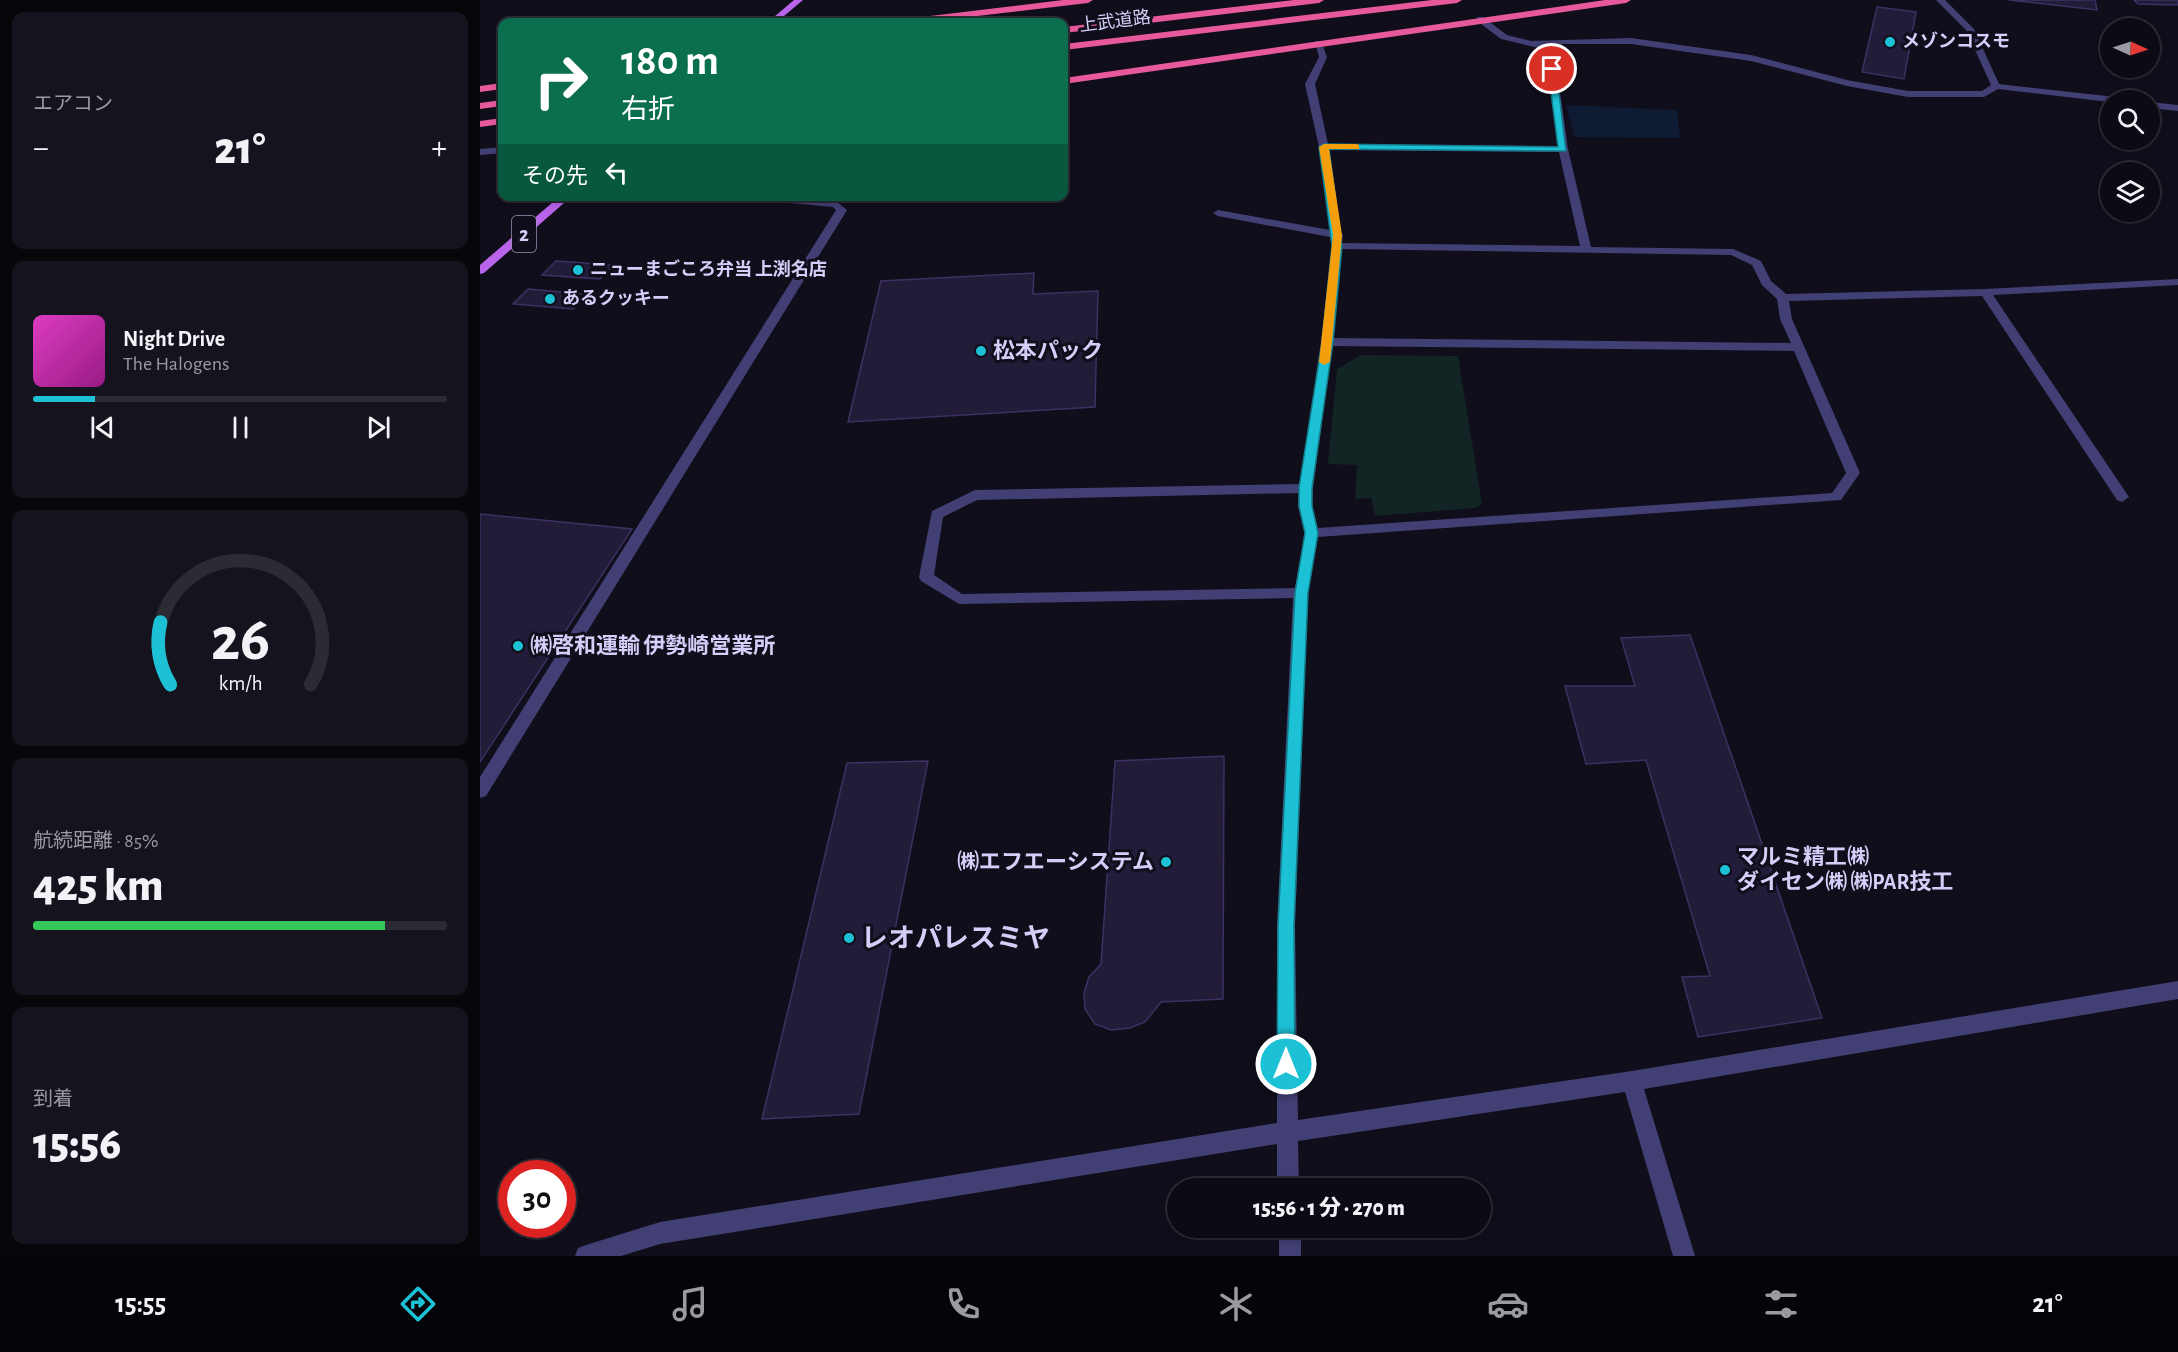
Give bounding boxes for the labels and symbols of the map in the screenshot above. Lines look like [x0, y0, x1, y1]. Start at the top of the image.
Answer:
street label: 上武道路 [1078, 7, 1152, 35]
north arrow [2100, 18, 2160, 78]
place label: メゾンコスモ [1902, 31, 2010, 51]
marker: メゾンコスモ [1883, 35, 1897, 49]
pin [1526, 43, 1577, 94]
road number: 2 [512, 216, 536, 252]
place label: ニューまごころ弁当 上渕名店 [590, 259, 827, 279]
marker: ニューまごころ弁当 上渕名店 [571, 263, 585, 277]
place label: あるクッキー [562, 288, 670, 308]
marker: あるクッキー [543, 292, 557, 306]
place label: 松本パック [993, 339, 1103, 362]
marker: 松本パック [974, 344, 988, 358]
place label: ㈱啓和運輸 伊勢崎営業所 [530, 634, 775, 657]
marker: ㈱啓和運輸 伊勢崎営業所 [511, 639, 525, 653]
place label: マルミ精工㈱ ダイセン㈱ ㈱PAR技工 [1737, 845, 1953, 893]
place label: ㈱エフエーシステム [957, 850, 1154, 873]
marker: ㈱エフエーシステム [1159, 855, 1173, 869]
marker: マルミ精工㈱ ダイセン㈱ ㈱PAR技工 [1718, 863, 1732, 877]
place label: レオパレスミヤ [861, 924, 1050, 952]
marker: レオパレスミヤ [842, 931, 856, 945]
position arrow [1254, 1032, 1318, 1096]
speed limit sign: 30 [498, 1160, 576, 1238]

